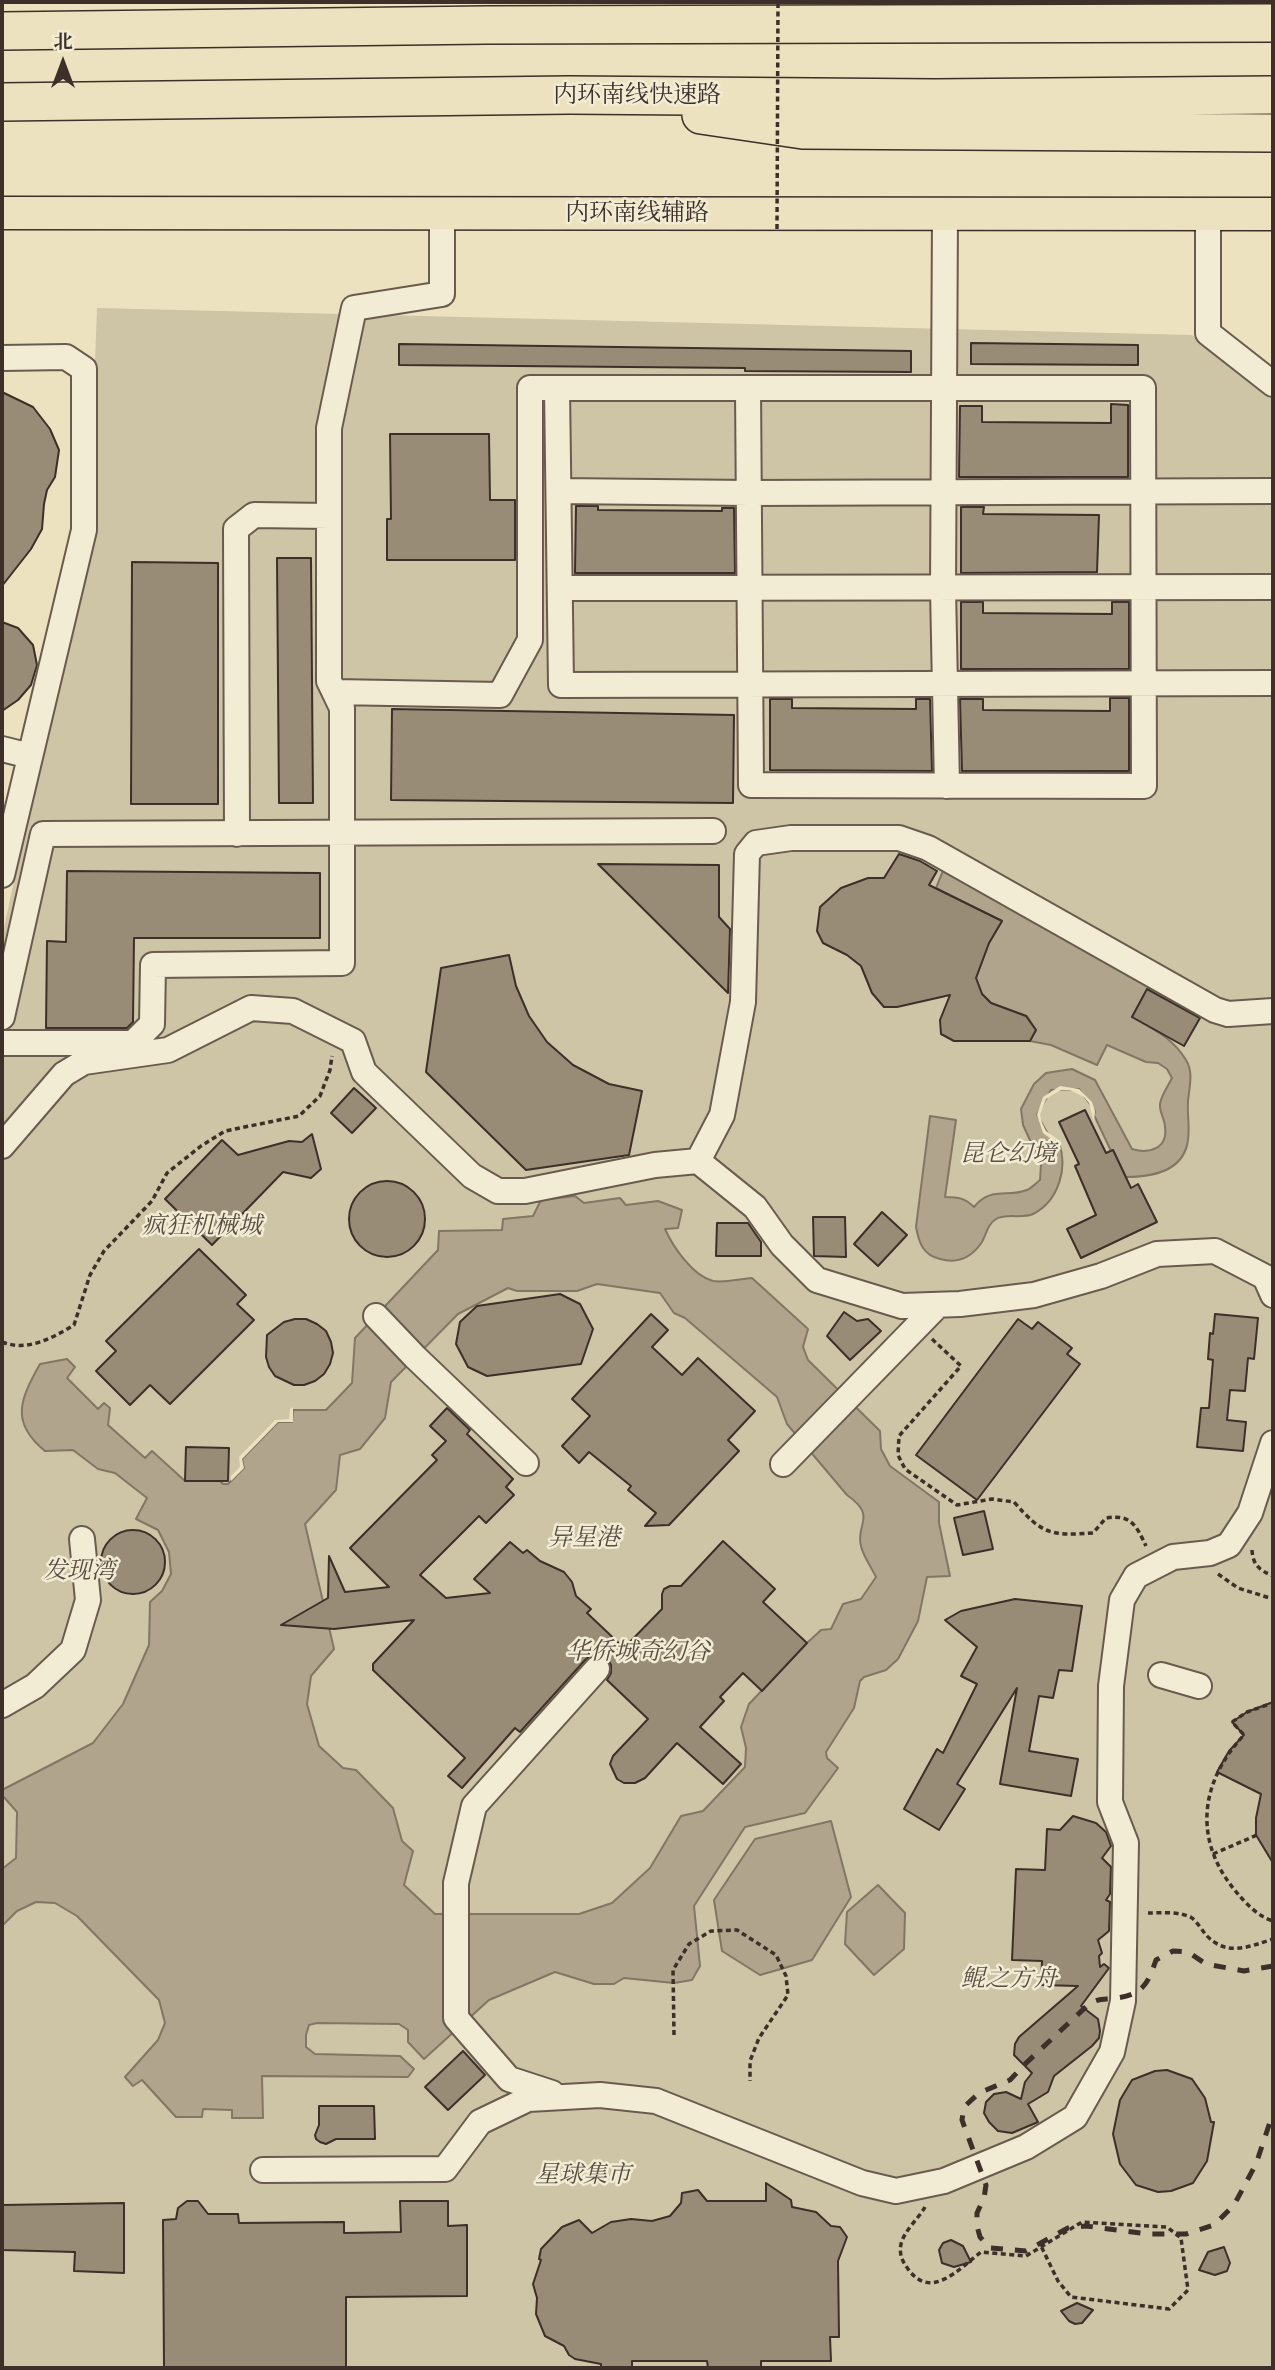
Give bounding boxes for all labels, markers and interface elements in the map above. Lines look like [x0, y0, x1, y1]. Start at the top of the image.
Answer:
north arrow [28, 28, 98, 98]
text: 北 [53, 30, 73, 54]
street label: 内环南线快速路 [553, 82, 721, 110]
street label: 内环南线辅路 [565, 200, 709, 228]
park label: 昆仑幻境 [960, 1141, 1056, 1169]
park label: 疯狂机械城 [142, 1213, 262, 1241]
park label: 异星港 [548, 1525, 620, 1553]
park label: 发现湾 [43, 1558, 115, 1586]
park label: 华侨城奇幻谷 [566, 1639, 710, 1667]
park label: 鲲之方舟 [961, 1966, 1057, 1994]
park label: 星球集市 [535, 2162, 631, 2190]

